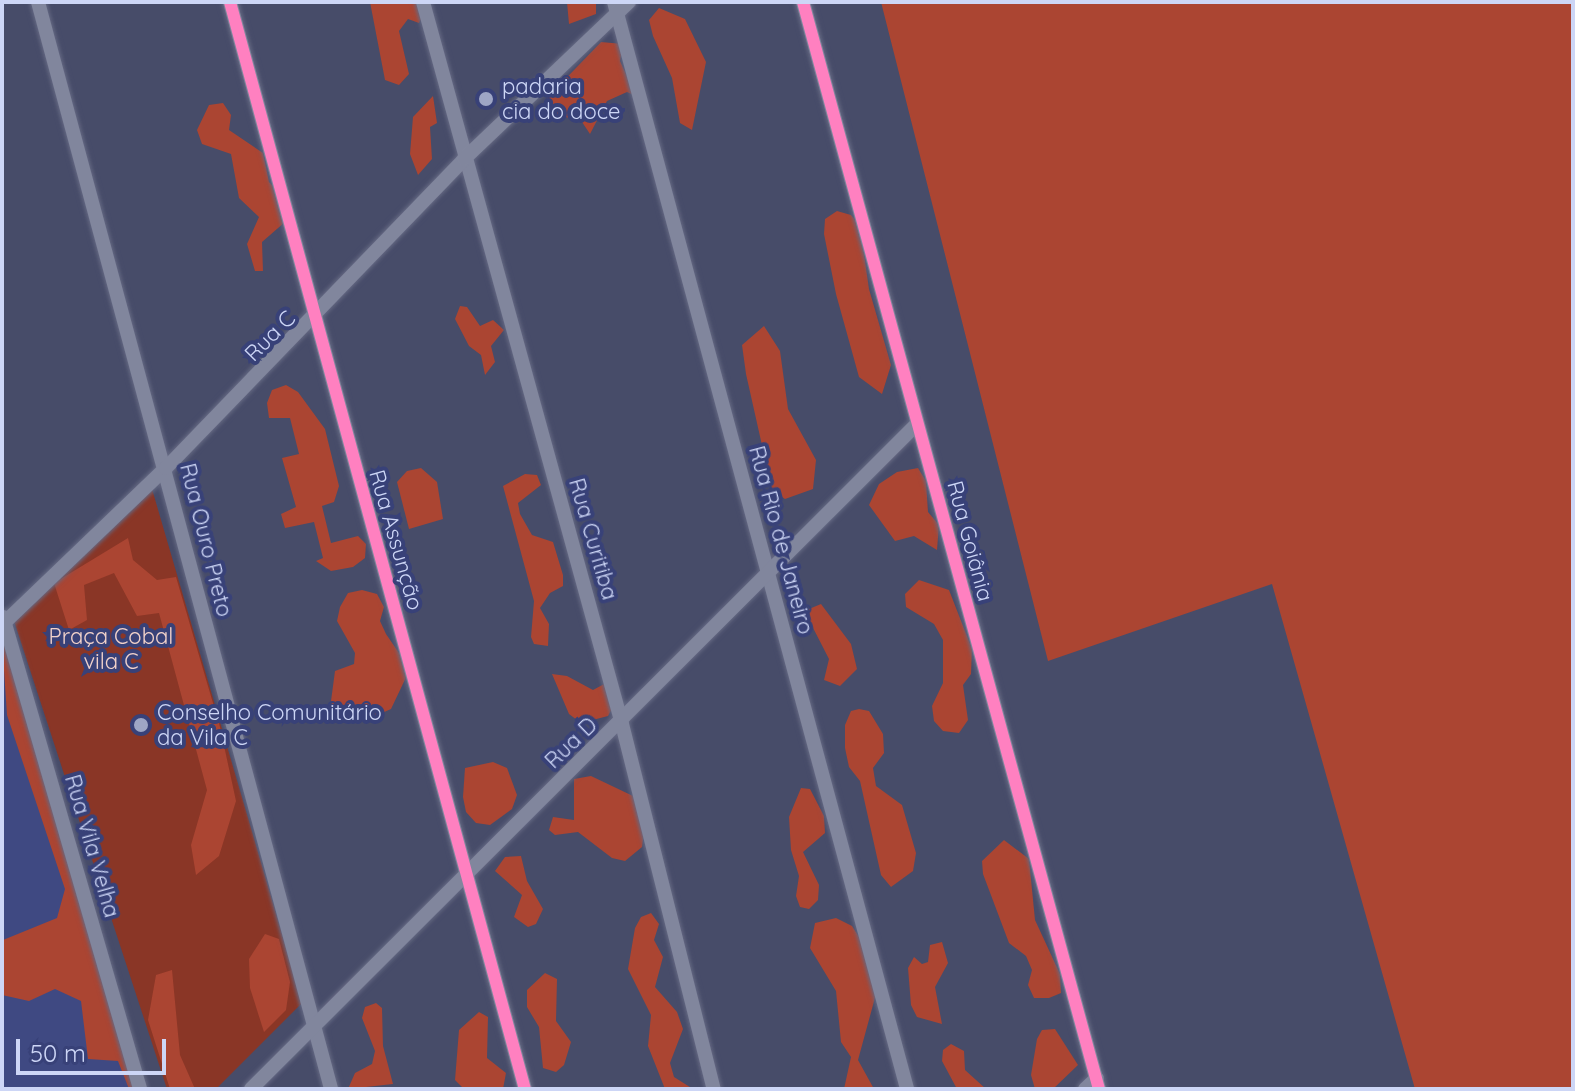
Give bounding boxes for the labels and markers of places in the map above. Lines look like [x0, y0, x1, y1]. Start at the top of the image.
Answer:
place label: padaria cia do doce [502, 73, 621, 124]
marker: padaria cia do doce [477, 90, 495, 108]
place label: Conselho Comunitário da Vila C [157, 699, 382, 750]
marker: Conselho Comunitário da Vila C [132, 716, 150, 734]

